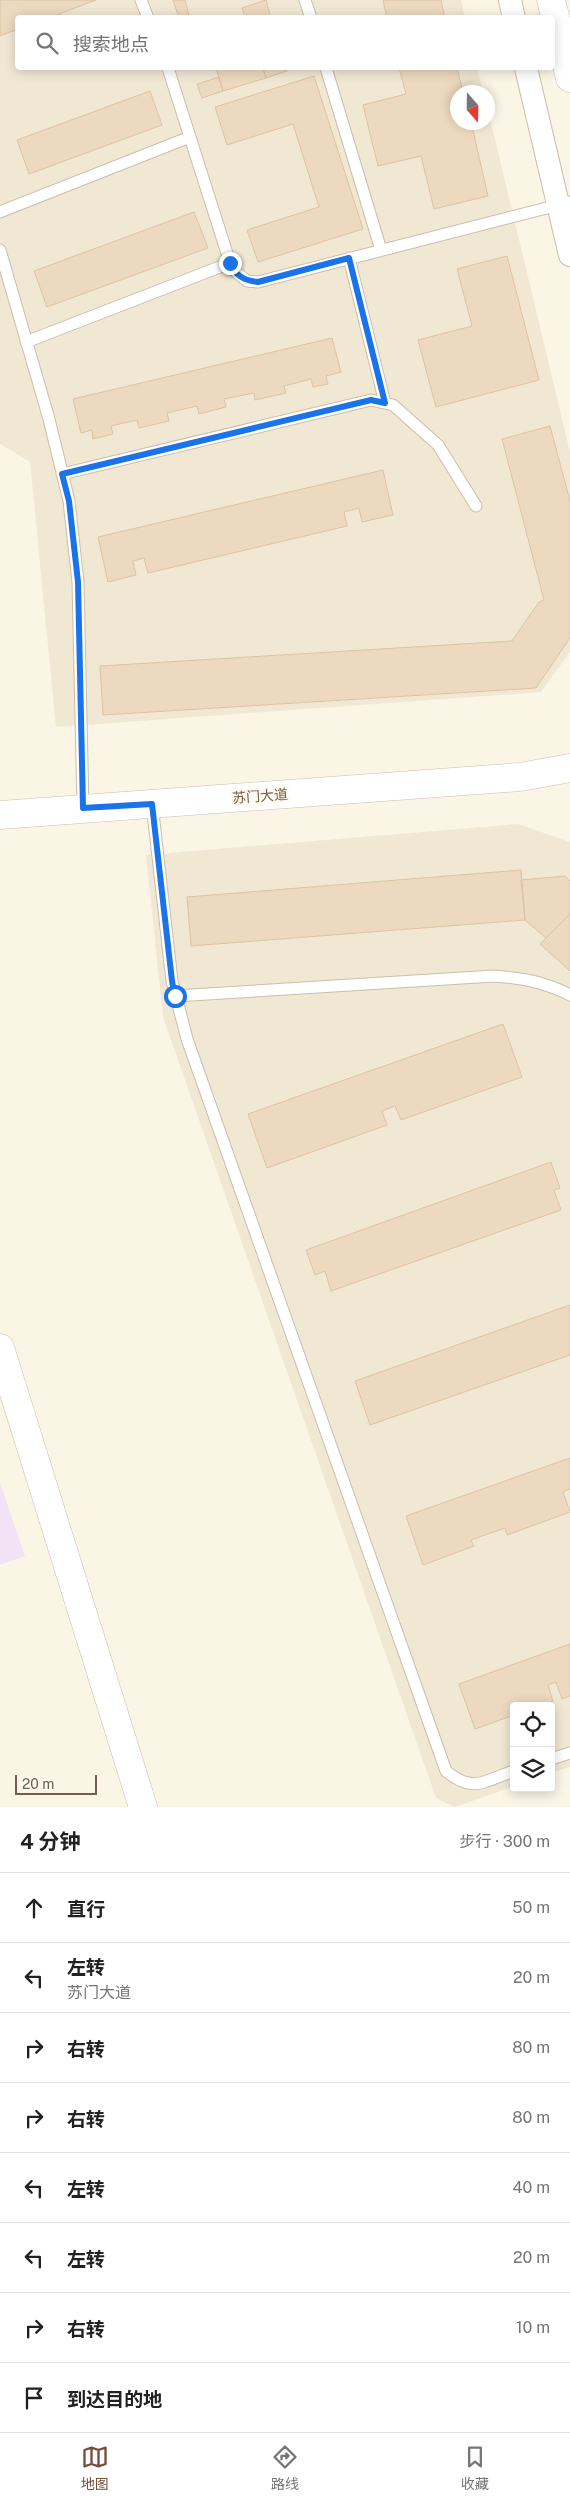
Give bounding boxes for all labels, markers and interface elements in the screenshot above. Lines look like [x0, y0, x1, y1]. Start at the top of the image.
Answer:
search box [15, 15, 555, 70]
icon: search [33, 29, 61, 57]
text: 搜索地点 [73, 33, 149, 55]
north arrow [450, 85, 495, 130]
route end [219, 252, 242, 275]
street label: 苏门大道 [232, 786, 288, 806]
route start [164, 985, 187, 1008]
map controls [510, 1702, 555, 1792]
button: locate [510, 1702, 555, 1747]
button: layers [510, 1747, 555, 1792]
scale bar [15, 1772, 98, 1795]
text: 20 m [22, 1776, 54, 1792]
text: 4 分钟 [20, 1829, 81, 1854]
text: 步行 · 300 m [459, 1832, 550, 1851]
icon: ahead [20, 1894, 48, 1922]
text: 直行 [67, 1898, 105, 1920]
text: 50 m [512, 1898, 550, 1917]
text: 左转 [67, 1956, 105, 1978]
icon: left [20, 1964, 48, 1992]
text: 20 m [513, 1968, 550, 1987]
text: 苏门大道 [67, 1983, 131, 2002]
icon: right [20, 2034, 48, 2062]
text: 右转 [67, 2038, 105, 2060]
text: 80 m [512, 2038, 550, 2057]
icon: right [20, 2104, 48, 2132]
text: 右转 [67, 2108, 105, 2130]
text: 80 m [512, 2108, 550, 2127]
icon: left [20, 2174, 48, 2202]
text: 左转 [67, 2178, 105, 2200]
text: 40 m [512, 2178, 550, 2197]
icon: left [20, 2244, 48, 2272]
text: 左转 [67, 2248, 105, 2270]
text: 20 m [513, 2248, 550, 2267]
icon: right [20, 2314, 48, 2342]
text: 右转 [67, 2318, 105, 2340]
text: 10 m [516, 2318, 550, 2337]
icon: arrive [20, 2384, 48, 2412]
text: 到达目的地 [67, 2388, 162, 2410]
tab: 地图 [81, 2443, 109, 2493]
tab: 路线 [271, 2443, 299, 2493]
tab: 收藏 [461, 2443, 489, 2493]

